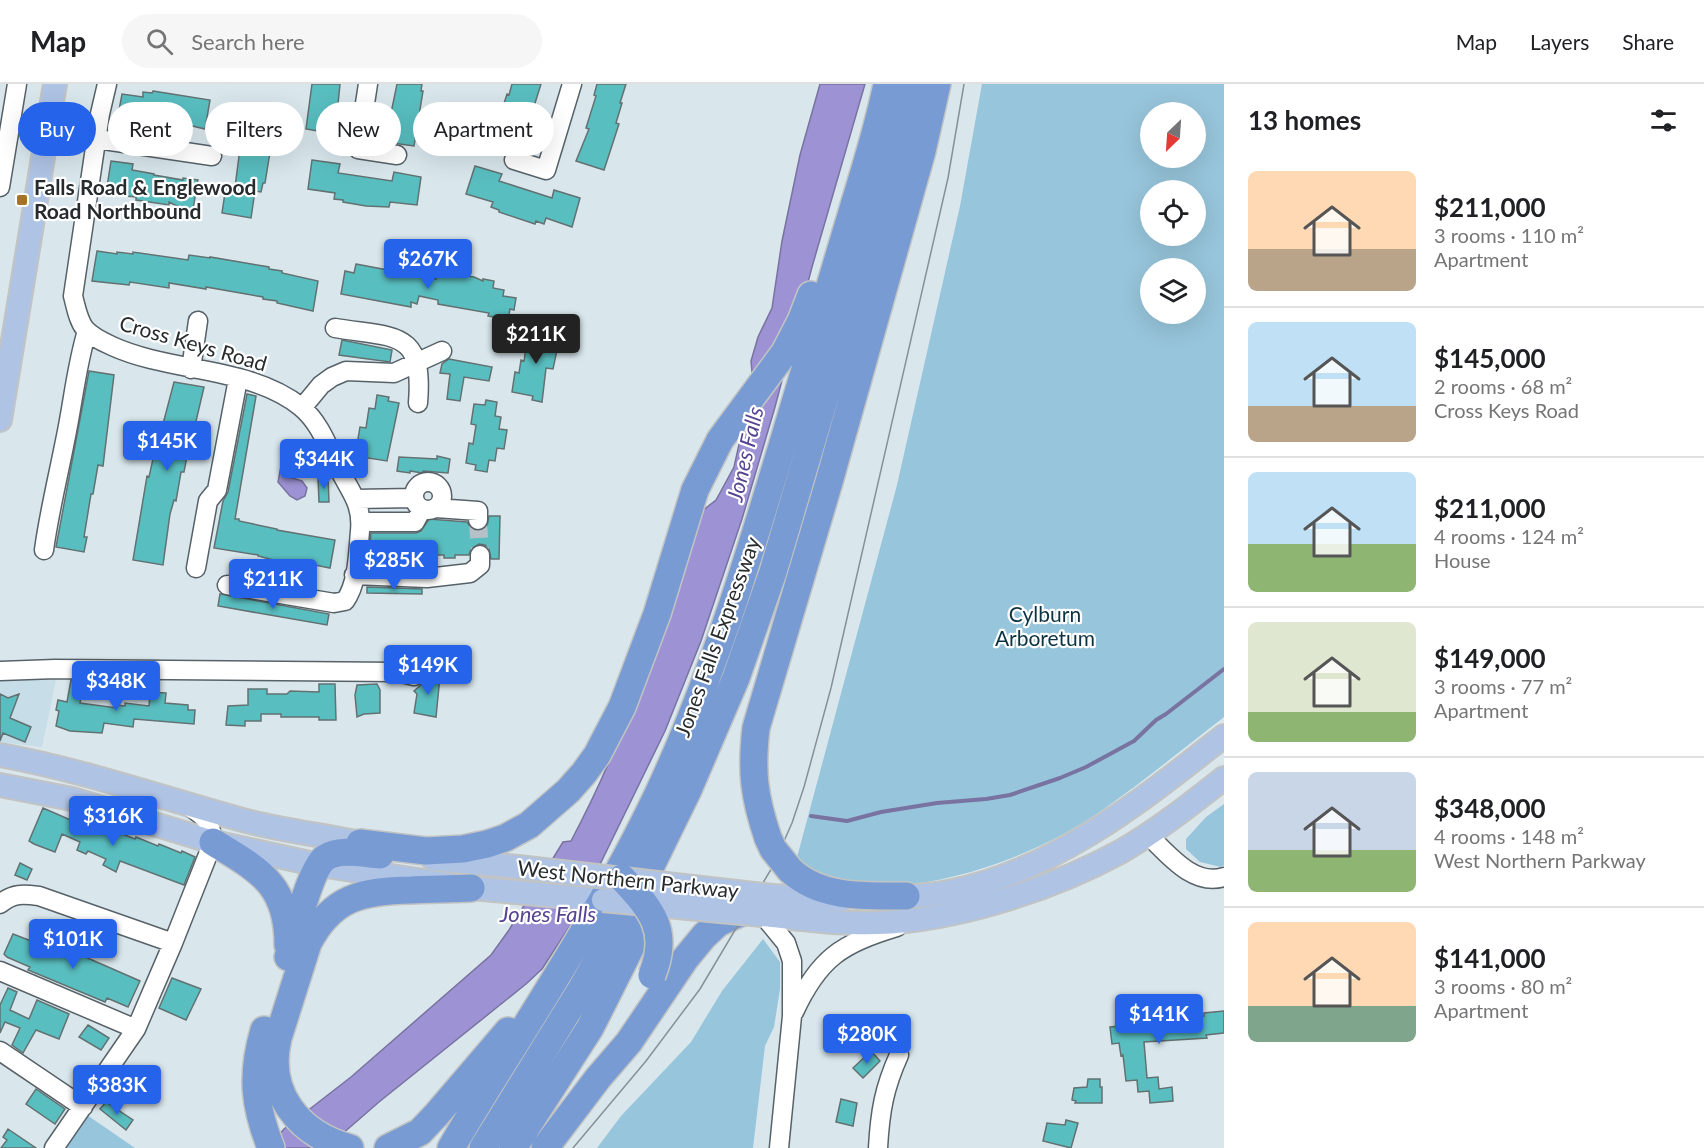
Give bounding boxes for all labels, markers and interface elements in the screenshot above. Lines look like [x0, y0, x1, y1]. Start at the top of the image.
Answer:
search box [122, 14, 542, 68]
text: Map [30, 24, 86, 58]
icon: search [143, 25, 176, 58]
text: Search here [191, 28, 305, 55]
text: Map [1456, 29, 1497, 54]
text: Layers [1530, 29, 1589, 54]
text: Share [1622, 29, 1674, 54]
chip: Buy [18, 102, 96, 156]
chip: Rent [108, 102, 193, 156]
chip: Filters [205, 102, 304, 156]
chip: New [316, 102, 401, 156]
chip: Apartment [413, 102, 554, 156]
north arrow [1140, 102, 1206, 168]
map controls [1140, 102, 1206, 324]
text: 13 homes [1248, 104, 1361, 136]
icon: filters [1647, 104, 1680, 137]
place label: Falls Road & Englewood Road Northbound [34, 174, 257, 223]
button: locate [1140, 180, 1206, 246]
text: $211,000 [1434, 191, 1546, 223]
marker: Falls Road & Englewood Road Northbound [15, 193, 29, 207]
icon: home [1296, 195, 1368, 267]
text: 3 rooms · 110 m² [1434, 223, 1584, 247]
pin: $267K [386, 239, 470, 290]
text: $267K [398, 246, 458, 270]
text: Apartment [1434, 247, 1528, 271]
button: layers [1140, 258, 1206, 324]
street label: Cross Keys Road [117, 310, 270, 376]
pin: $211K [494, 314, 578, 365]
text: $211K [506, 321, 566, 345]
text: $145,000 [1434, 342, 1546, 374]
icon: home [1296, 346, 1368, 418]
text: 2 rooms · 68 m² [1434, 374, 1572, 398]
text: Cross Keys Road [1434, 398, 1579, 422]
water label: Jones Falls [720, 404, 769, 505]
pin: $145K [125, 421, 209, 472]
text: $145K [137, 428, 197, 452]
pin: $344K [282, 439, 366, 490]
text: $344K [294, 446, 354, 470]
text: $211,000 [1434, 492, 1546, 524]
icon: home [1296, 496, 1368, 568]
text: 4 rooms · 124 m² [1434, 524, 1584, 548]
street label: Jones Falls Expressway [669, 533, 764, 740]
pin: $285K [352, 540, 436, 591]
text: $285K [364, 547, 424, 571]
text: House [1434, 548, 1491, 572]
pin: $211K [231, 559, 315, 610]
text: $211K [243, 566, 303, 590]
park label: Cylburn Arboretum [995, 601, 1095, 650]
text: $149,000 [1434, 642, 1546, 674]
pin: $149K [386, 645, 470, 696]
icon: home [1296, 646, 1368, 718]
text: $149K [398, 652, 458, 676]
pin: $348K [74, 661, 158, 712]
text: $348K [86, 668, 146, 692]
text: 3 rooms · 77 m² [1434, 674, 1572, 698]
text: Apartment [1434, 698, 1528, 722]
text: $348,000 [1434, 792, 1546, 824]
pin: $316K [71, 796, 155, 847]
icon: home [1296, 796, 1368, 868]
text: $316K [83, 803, 143, 827]
text: 4 rooms · 148 m² [1434, 824, 1584, 848]
text: West Northern Parkway [1434, 848, 1646, 872]
street label: West Northern Parkway [516, 854, 740, 903]
water label: Jones Falls [499, 900, 596, 927]
pin: $101K [31, 919, 115, 970]
text: $101K [43, 926, 103, 950]
text: $141,000 [1434, 942, 1546, 974]
icon: home [1296, 946, 1368, 1018]
text: 3 rooms · 80 m² [1434, 974, 1572, 998]
pin: $141K [1117, 994, 1201, 1045]
text: Apartment [1434, 998, 1528, 1022]
text: $141K [1129, 1001, 1189, 1025]
pin: $280K [825, 1014, 909, 1065]
text: $280K [837, 1021, 897, 1045]
pin: $383K [75, 1065, 159, 1116]
text: $383K [87, 1072, 147, 1096]

